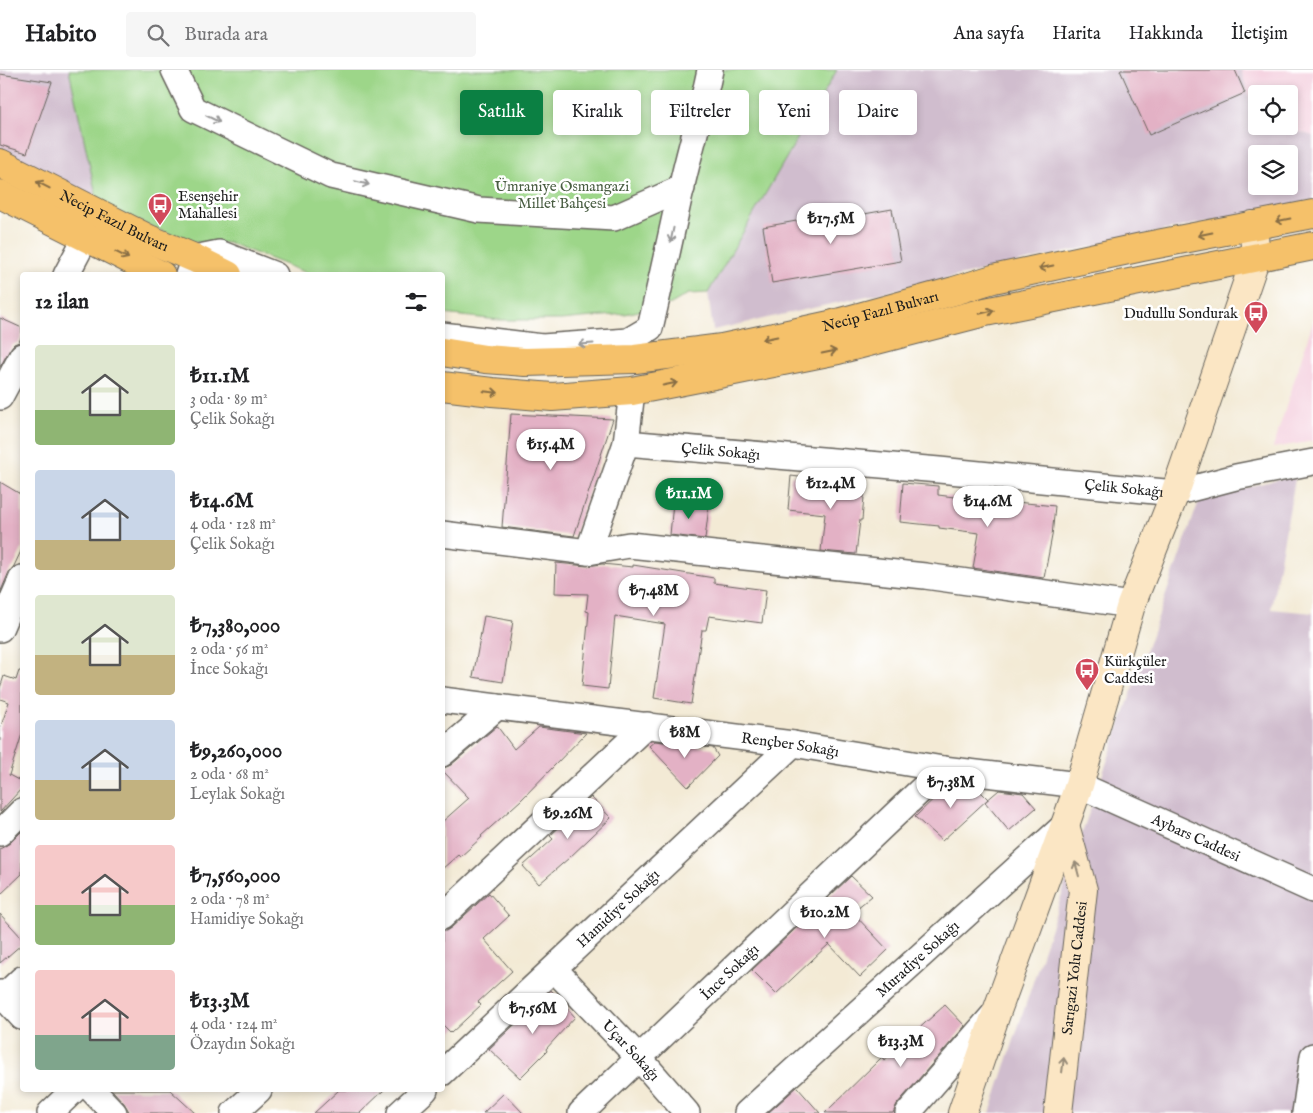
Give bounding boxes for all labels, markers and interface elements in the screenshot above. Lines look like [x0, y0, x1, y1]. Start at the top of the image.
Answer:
search box [126, 12, 476, 57]
text: Habito [25, 19, 96, 50]
icon: search [144, 21, 172, 49]
text: Burada ara [184, 23, 268, 47]
text: Ana sayfa [954, 23, 1024, 46]
text: Harita [1052, 23, 1101, 46]
text: Hakkında [1129, 23, 1203, 46]
text: İletişim [1231, 23, 1288, 46]
map controls [1248, 85, 1298, 195]
button: locate [1248, 85, 1298, 135]
chip: Satılık [460, 90, 543, 135]
chip: Kiralık [553, 90, 641, 135]
chip: Filtreler [651, 90, 749, 135]
chip: Yeni [759, 90, 829, 135]
chip: Daire [839, 90, 917, 135]
one-way arrow [205, 115, 220, 124]
button: layers [1248, 145, 1298, 195]
park label: Ümraniye Osmangazi Millet Bahçesi [495, 177, 629, 213]
one-way arrow [353, 179, 369, 188]
one-way arrow [36, 180, 51, 189]
street label: Necip Fazıl Bulvarı [56, 185, 172, 256]
place label: Esenşehir Mahallesi [178, 187, 239, 223]
bus stop icon: Esenşehir Mahallesi [147, 192, 173, 226]
pin: ₺17.5M [790, 202, 872, 245]
text: ₺17.5M [808, 209, 854, 229]
one-way arrow [1276, 215, 1292, 225]
one-way arrow [666, 227, 676, 243]
one-way arrow [1198, 230, 1214, 240]
one-way arrow [114, 251, 129, 260]
one-way arrow [1039, 263, 1055, 273]
street label: Necip Fazıl Bulvarı [820, 286, 941, 336]
icon: filters [402, 288, 430, 316]
text: 12 ilan [35, 289, 89, 316]
bus stop icon: Dudullu Sondurak [1243, 300, 1269, 334]
place label: Dudullu Sondurak [1124, 304, 1239, 323]
one-way arrow [978, 307, 994, 316]
one-way arrow [763, 334, 779, 343]
one-way arrow [578, 339, 594, 348]
one-way arrow [821, 346, 837, 356]
text: ₺11.1M [190, 363, 250, 390]
icon: home [75, 365, 135, 425]
one-way arrow [661, 378, 677, 388]
one-way arrow [482, 387, 498, 397]
text: 3 oda · 89 m² [190, 390, 268, 410]
text: Çelik Sokağı [190, 410, 275, 430]
pin: ₺15.4M [510, 428, 592, 471]
text: ₺15.4M [527, 435, 575, 455]
street label: Çelik Sokağı [680, 438, 761, 464]
pin: ₺12.4M [790, 468, 872, 510]
text: ₺12.4M [806, 474, 856, 494]
street label: Çelik Sokağı [1083, 475, 1164, 501]
pin: ₺11.1M [648, 478, 730, 520]
text: ₺11.1M [666, 484, 712, 504]
pin: ₺14.6M [947, 486, 1029, 528]
text: ₺14.6M [190, 488, 254, 515]
icon: home [75, 490, 135, 550]
text: ₺14.6M [964, 492, 1012, 512]
text: 4 oda · 128 m² [190, 515, 276, 535]
text: Çelik Sokağı [190, 535, 275, 555]
pin: ₺7.48M [613, 574, 695, 617]
text: ₺7.48M [629, 581, 679, 601]
text: ₺7,380,000 [190, 613, 280, 640]
icon: home [75, 615, 135, 675]
text: 2 oda · 56 m² [190, 640, 268, 660]
place label: Kürkçüler Caddesi [1104, 652, 1167, 688]
bus stop icon: Kürkçüler Caddesi [1074, 657, 1100, 691]
text: İnce Sokağı [190, 660, 268, 680]
pin: ₺8M [661, 716, 709, 759]
text: ₺8M [670, 723, 700, 743]
street label: Rençber Sokağı [740, 728, 841, 761]
text: ₺9,260,000 [190, 738, 282, 765]
icon: home [75, 740, 135, 800]
text: 2 oda · 68 m² [190, 765, 269, 785]
pin: ₺7.38M [910, 766, 992, 809]
text: ₺7.38M [927, 773, 975, 793]
text: Leylak Sokağı [190, 785, 285, 805]
pin: ₺9.26M [527, 798, 609, 840]
text: ₺9.26M [544, 804, 592, 824]
street label: Aybars Caddesi [1148, 809, 1243, 866]
one-way arrow [1072, 861, 1081, 877]
text: ₺7,560,000 [190, 863, 281, 890]
icon: home [75, 865, 135, 925]
street label: Hamidiye Sokağı [572, 865, 663, 952]
text: 2 oda · 78 m² [190, 890, 270, 910]
pin: ₺10.2M [784, 896, 866, 939]
street label: Sarıgazi Yolu Caddesi [1057, 900, 1091, 1036]
text: ₺10.2M [801, 903, 849, 923]
text: Hamidiye Sokağı [190, 910, 304, 930]
street label: Muradiye Sokağı [872, 916, 963, 1001]
street label: İnce Sokağı [696, 940, 763, 1004]
text: ₺13.3M [190, 988, 250, 1015]
icon: home [75, 990, 135, 1050]
pin: ₺7.56M [492, 992, 574, 1035]
text: ₺7.56M [509, 999, 557, 1019]
text: 4 oda · 124 m² [190, 1015, 278, 1035]
street label: Uçar Sokağı [598, 1016, 664, 1085]
pin: ₺13.3M [860, 1026, 942, 1068]
text: ₺13.3M [878, 1032, 924, 1052]
text: Özaydın Sokağı [190, 1035, 295, 1055]
one-way arrow [1058, 1057, 1068, 1073]

